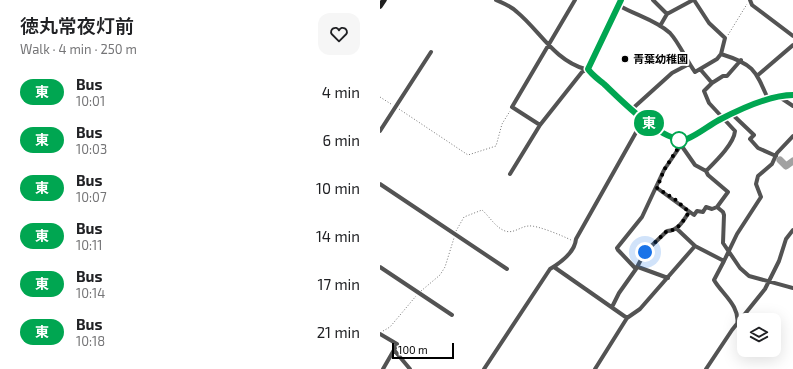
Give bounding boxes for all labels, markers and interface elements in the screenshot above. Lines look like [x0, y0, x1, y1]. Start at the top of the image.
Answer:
button: heart [318, 13, 360, 55]
text: 徳丸常夜灯前 [20, 14, 134, 37]
text: Walk · 4 min · 250 m [20, 41, 137, 57]
place label: 青葉幼稚園 [633, 52, 688, 65]
marker: 青葉幼稚園 [620, 54, 630, 64]
text: Bus [76, 75, 102, 93]
text: 東 [35, 83, 49, 100]
text: 4 min [322, 83, 360, 101]
text: 10:01 [76, 93, 105, 109]
line badge: 東 [636, 110, 662, 136]
text: 東 [642, 114, 656, 131]
text: Bus [76, 123, 102, 141]
text: 東 [35, 131, 49, 148]
text: 6 min [322, 131, 360, 149]
unlabelled marker [670, 131, 688, 149]
text: 10:03 [76, 141, 107, 157]
text: Bus [76, 171, 102, 189]
text: 東 [35, 179, 49, 196]
text: 10 min [316, 179, 360, 197]
text: 10:07 [76, 189, 107, 205]
text: Bus [76, 219, 102, 237]
text: 東 [35, 227, 49, 244]
text: 14 min [316, 227, 360, 245]
text: 10:11 [76, 237, 102, 253]
your location [635, 242, 655, 262]
text: Bus [76, 267, 102, 285]
text: 東 [35, 275, 49, 292]
text: 17 min [317, 275, 360, 293]
text: 10:14 [76, 285, 105, 301]
map controls [737, 313, 781, 357]
button: layers [737, 313, 781, 357]
text: Bus [76, 315, 102, 333]
text: 東 [35, 323, 49, 340]
text: 21 min [317, 323, 360, 341]
text: 10:18 [76, 333, 105, 349]
scale bar [392, 341, 454, 360]
text: 100 m [398, 343, 428, 356]

